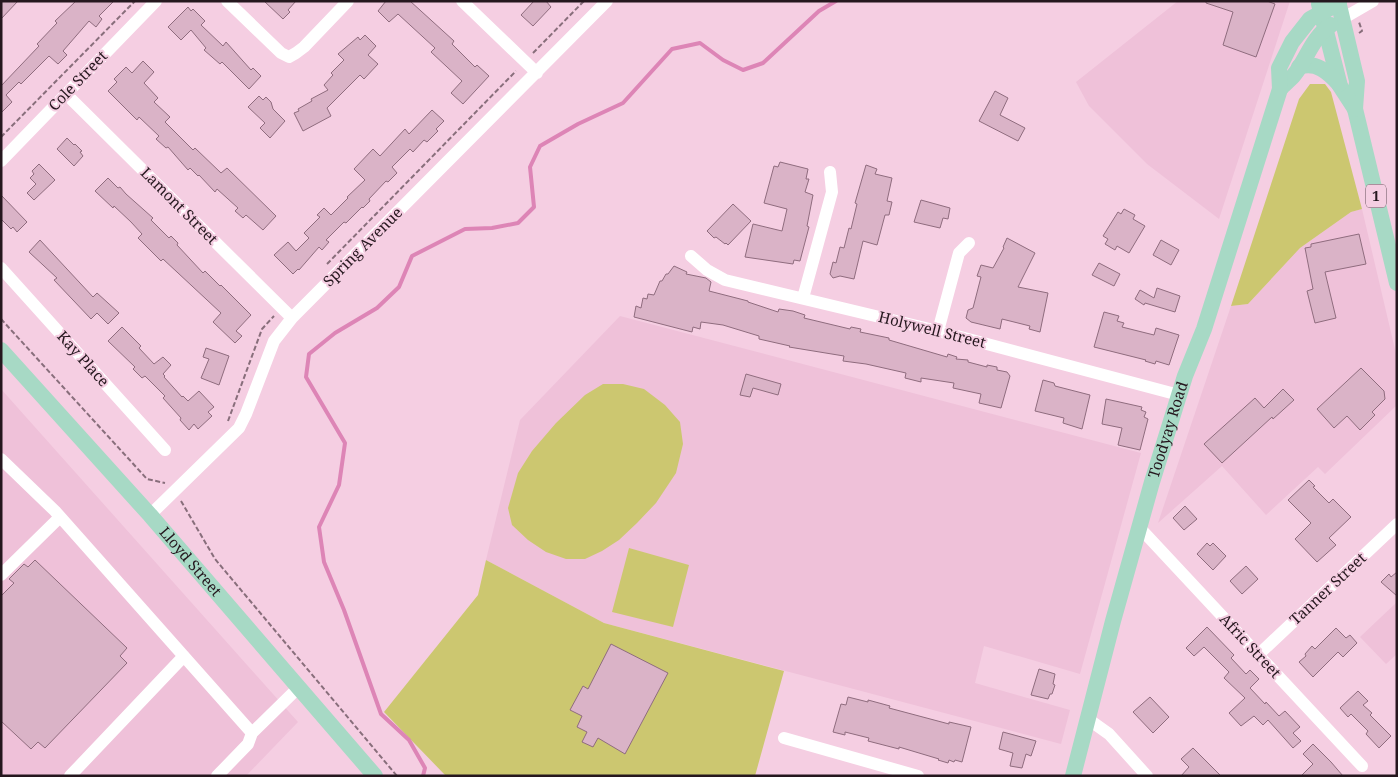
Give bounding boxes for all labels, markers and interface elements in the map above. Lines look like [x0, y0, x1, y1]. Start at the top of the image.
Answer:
street label: Cole Street [44, 46, 111, 115]
street label: Lamont Street [137, 162, 223, 248]
road number: 1 [1366, 185, 1386, 208]
street label: Spring Avenue [318, 202, 406, 290]
street label: Holywell Street [877, 306, 988, 352]
street label: Kay Place [53, 326, 114, 391]
street label: Toodyay Road [1143, 379, 1192, 480]
street label: Lloyd Street [155, 522, 227, 600]
street label: Tanner Street [1285, 548, 1370, 629]
street label: Afric Street [1216, 609, 1286, 682]

